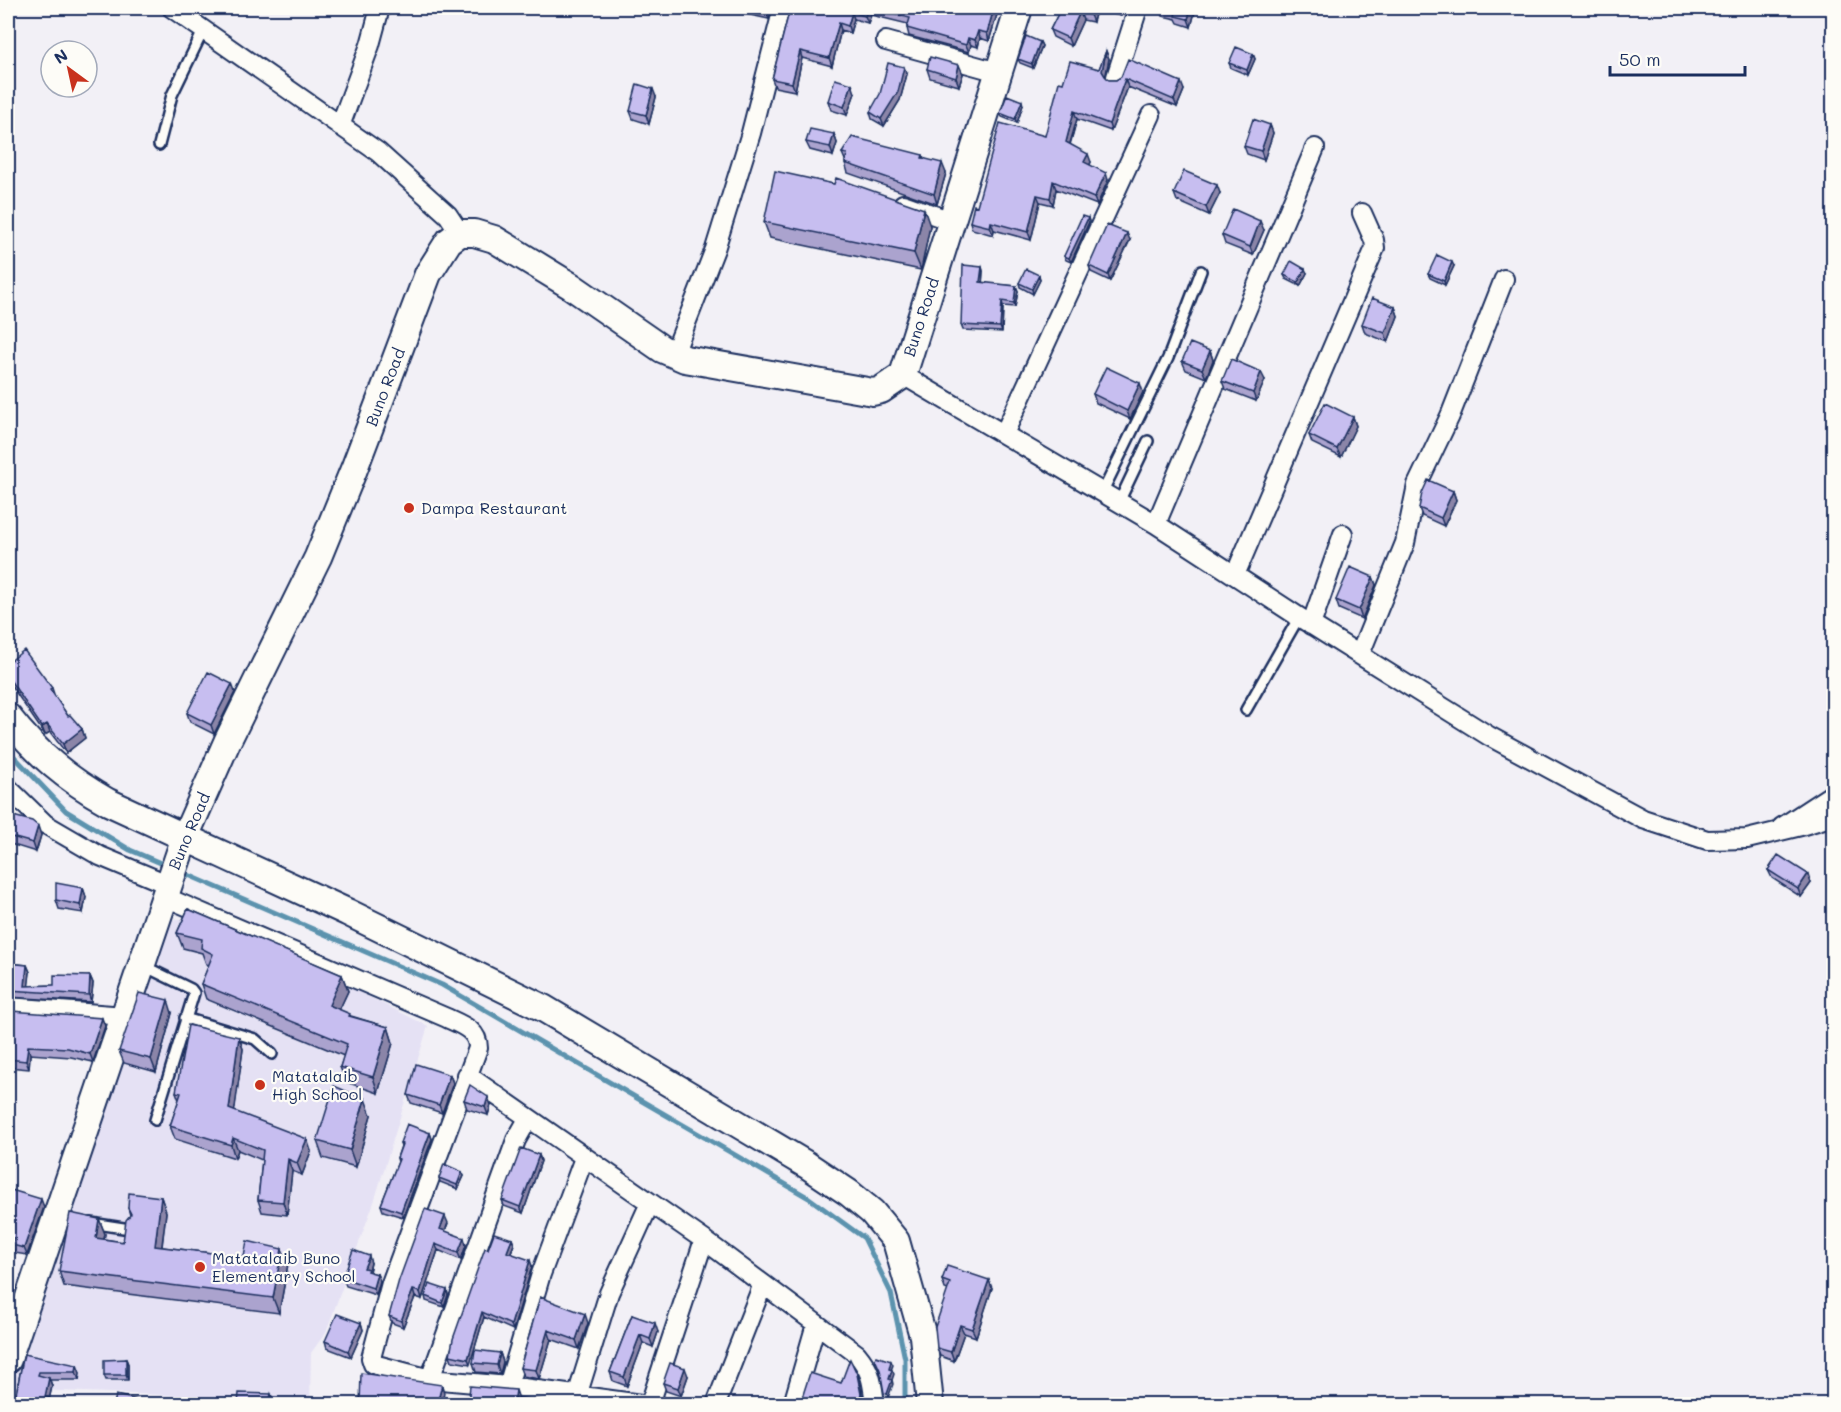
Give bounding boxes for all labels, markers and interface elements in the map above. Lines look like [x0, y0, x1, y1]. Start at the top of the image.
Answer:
north arrow [39, 39, 99, 99]
scale bar [1610, 39, 1745, 77]
text: N [50, 44, 71, 68]
text: 50 m [1619, 47, 1661, 71]
street label: Buno Road [898, 275, 943, 359]
street label: Buno Road [360, 345, 409, 429]
place label: Dampa Restaurant [421, 497, 567, 518]
marker: Dampa Restaurant [402, 501, 416, 515]
street label: Buno Road [163, 789, 214, 873]
place label: Matatalaib High School [272, 1065, 362, 1104]
marker: Matatalaib High School [253, 1078, 267, 1092]
place label: Matatalaib Buno Elementary School [212, 1247, 356, 1286]
marker: Matatalaib Buno Elementary School [193, 1260, 207, 1274]

